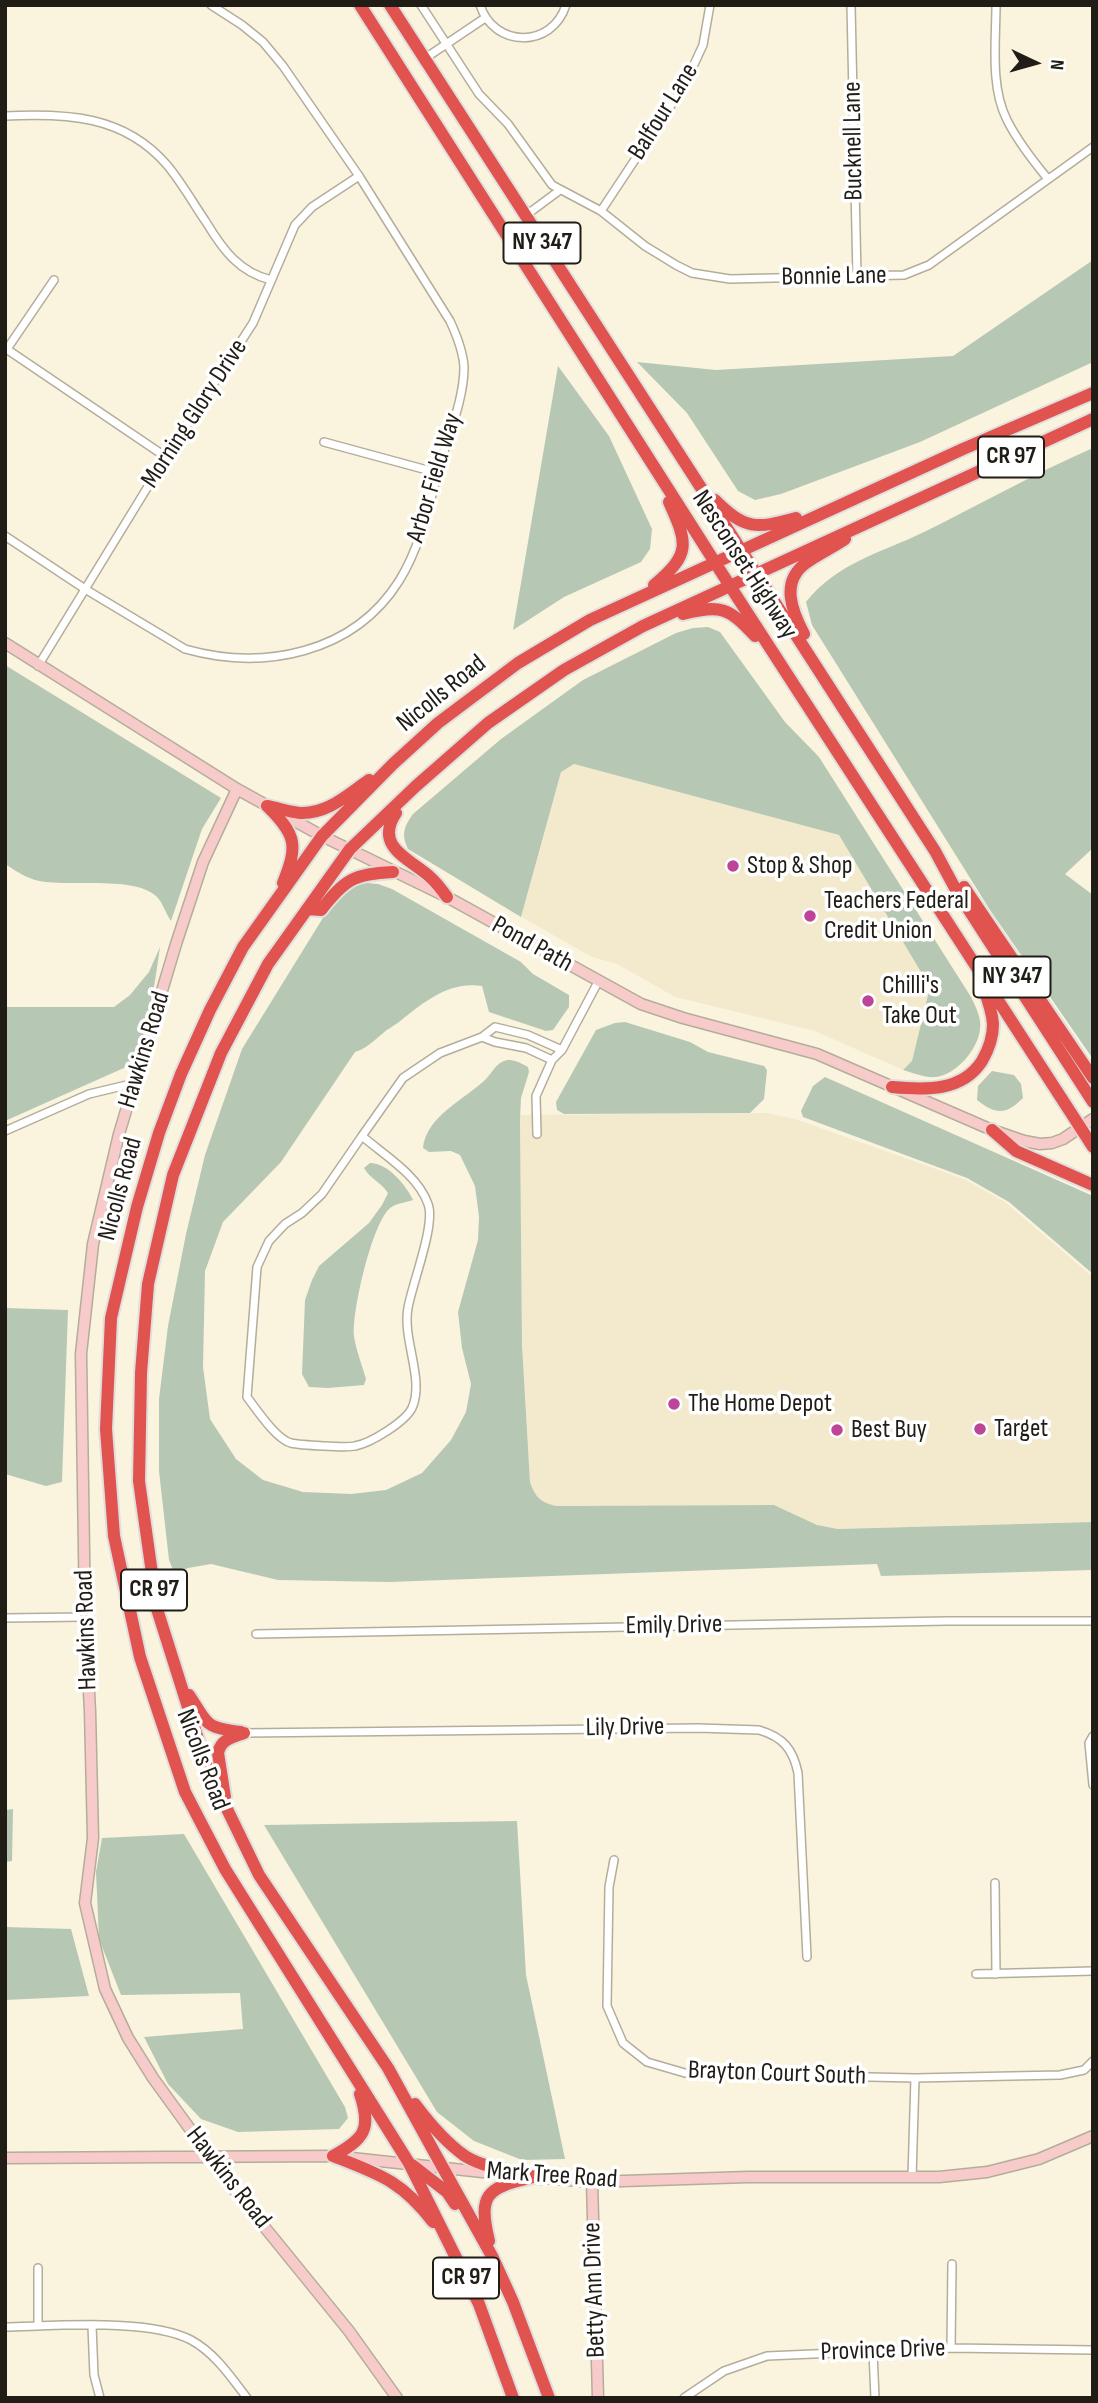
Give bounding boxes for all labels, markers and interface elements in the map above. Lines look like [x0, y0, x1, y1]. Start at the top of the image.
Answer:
north arrow [1000, 28, 1070, 98]
street label: Balfour Lane [622, 58, 706, 166]
text: N [1045, 59, 1068, 71]
street label: Bucknell Lane [837, 81, 871, 201]
road number: NY 347 [504, 223, 580, 264]
street label: Bonnie Lane [781, 260, 887, 294]
street label: Morning Glory Drive [135, 334, 255, 494]
street label: Arbor Field Way [401, 410, 469, 546]
road number: CR 97 [978, 436, 1044, 478]
street label: Nesconset Highway [684, 485, 804, 645]
street label: Nicolls Road [391, 649, 493, 739]
place label: Stop & Shop [747, 850, 853, 882]
marker: Stop & Shop [725, 858, 741, 874]
place label: Teachers Federal Credit Union [824, 885, 969, 946]
marker: Teachers Federal Credit Union [802, 908, 818, 924]
street label: Pond Path [486, 910, 578, 980]
road number: NY 347 [974, 957, 1050, 998]
place label: Chilli's Take Out [882, 970, 957, 1032]
street label: Hawkins Road [112, 988, 178, 1112]
marker: Chilli's Take Out [860, 993, 876, 1009]
street label: Nicolls Road [92, 1134, 150, 1244]
place label: The Home Depot [688, 1388, 832, 1420]
marker: The Home Depot [666, 1396, 682, 1412]
place label: Target [994, 1413, 1048, 1445]
place label: Best Buy [851, 1414, 927, 1446]
marker: Target [972, 1421, 988, 1437]
marker: Best Buy [829, 1422, 845, 1438]
street label: Hawkins Road [69, 1569, 105, 1691]
road number: CR 97 [121, 1570, 187, 1610]
street label: Emily Drive [625, 1610, 723, 1642]
street label: Nicolls Road [169, 1705, 235, 1815]
street label: Lily Drive [585, 1712, 665, 1744]
street label: Brayton Court South [687, 2055, 867, 2093]
street label: Hawkins Road [179, 2121, 277, 2235]
street label: Mark Tree Road [486, 2156, 618, 2196]
street label: Betty Ann Drive [577, 2222, 613, 2358]
road number: CR 97 [433, 2258, 499, 2298]
street label: Province Drive [820, 2333, 946, 2369]

